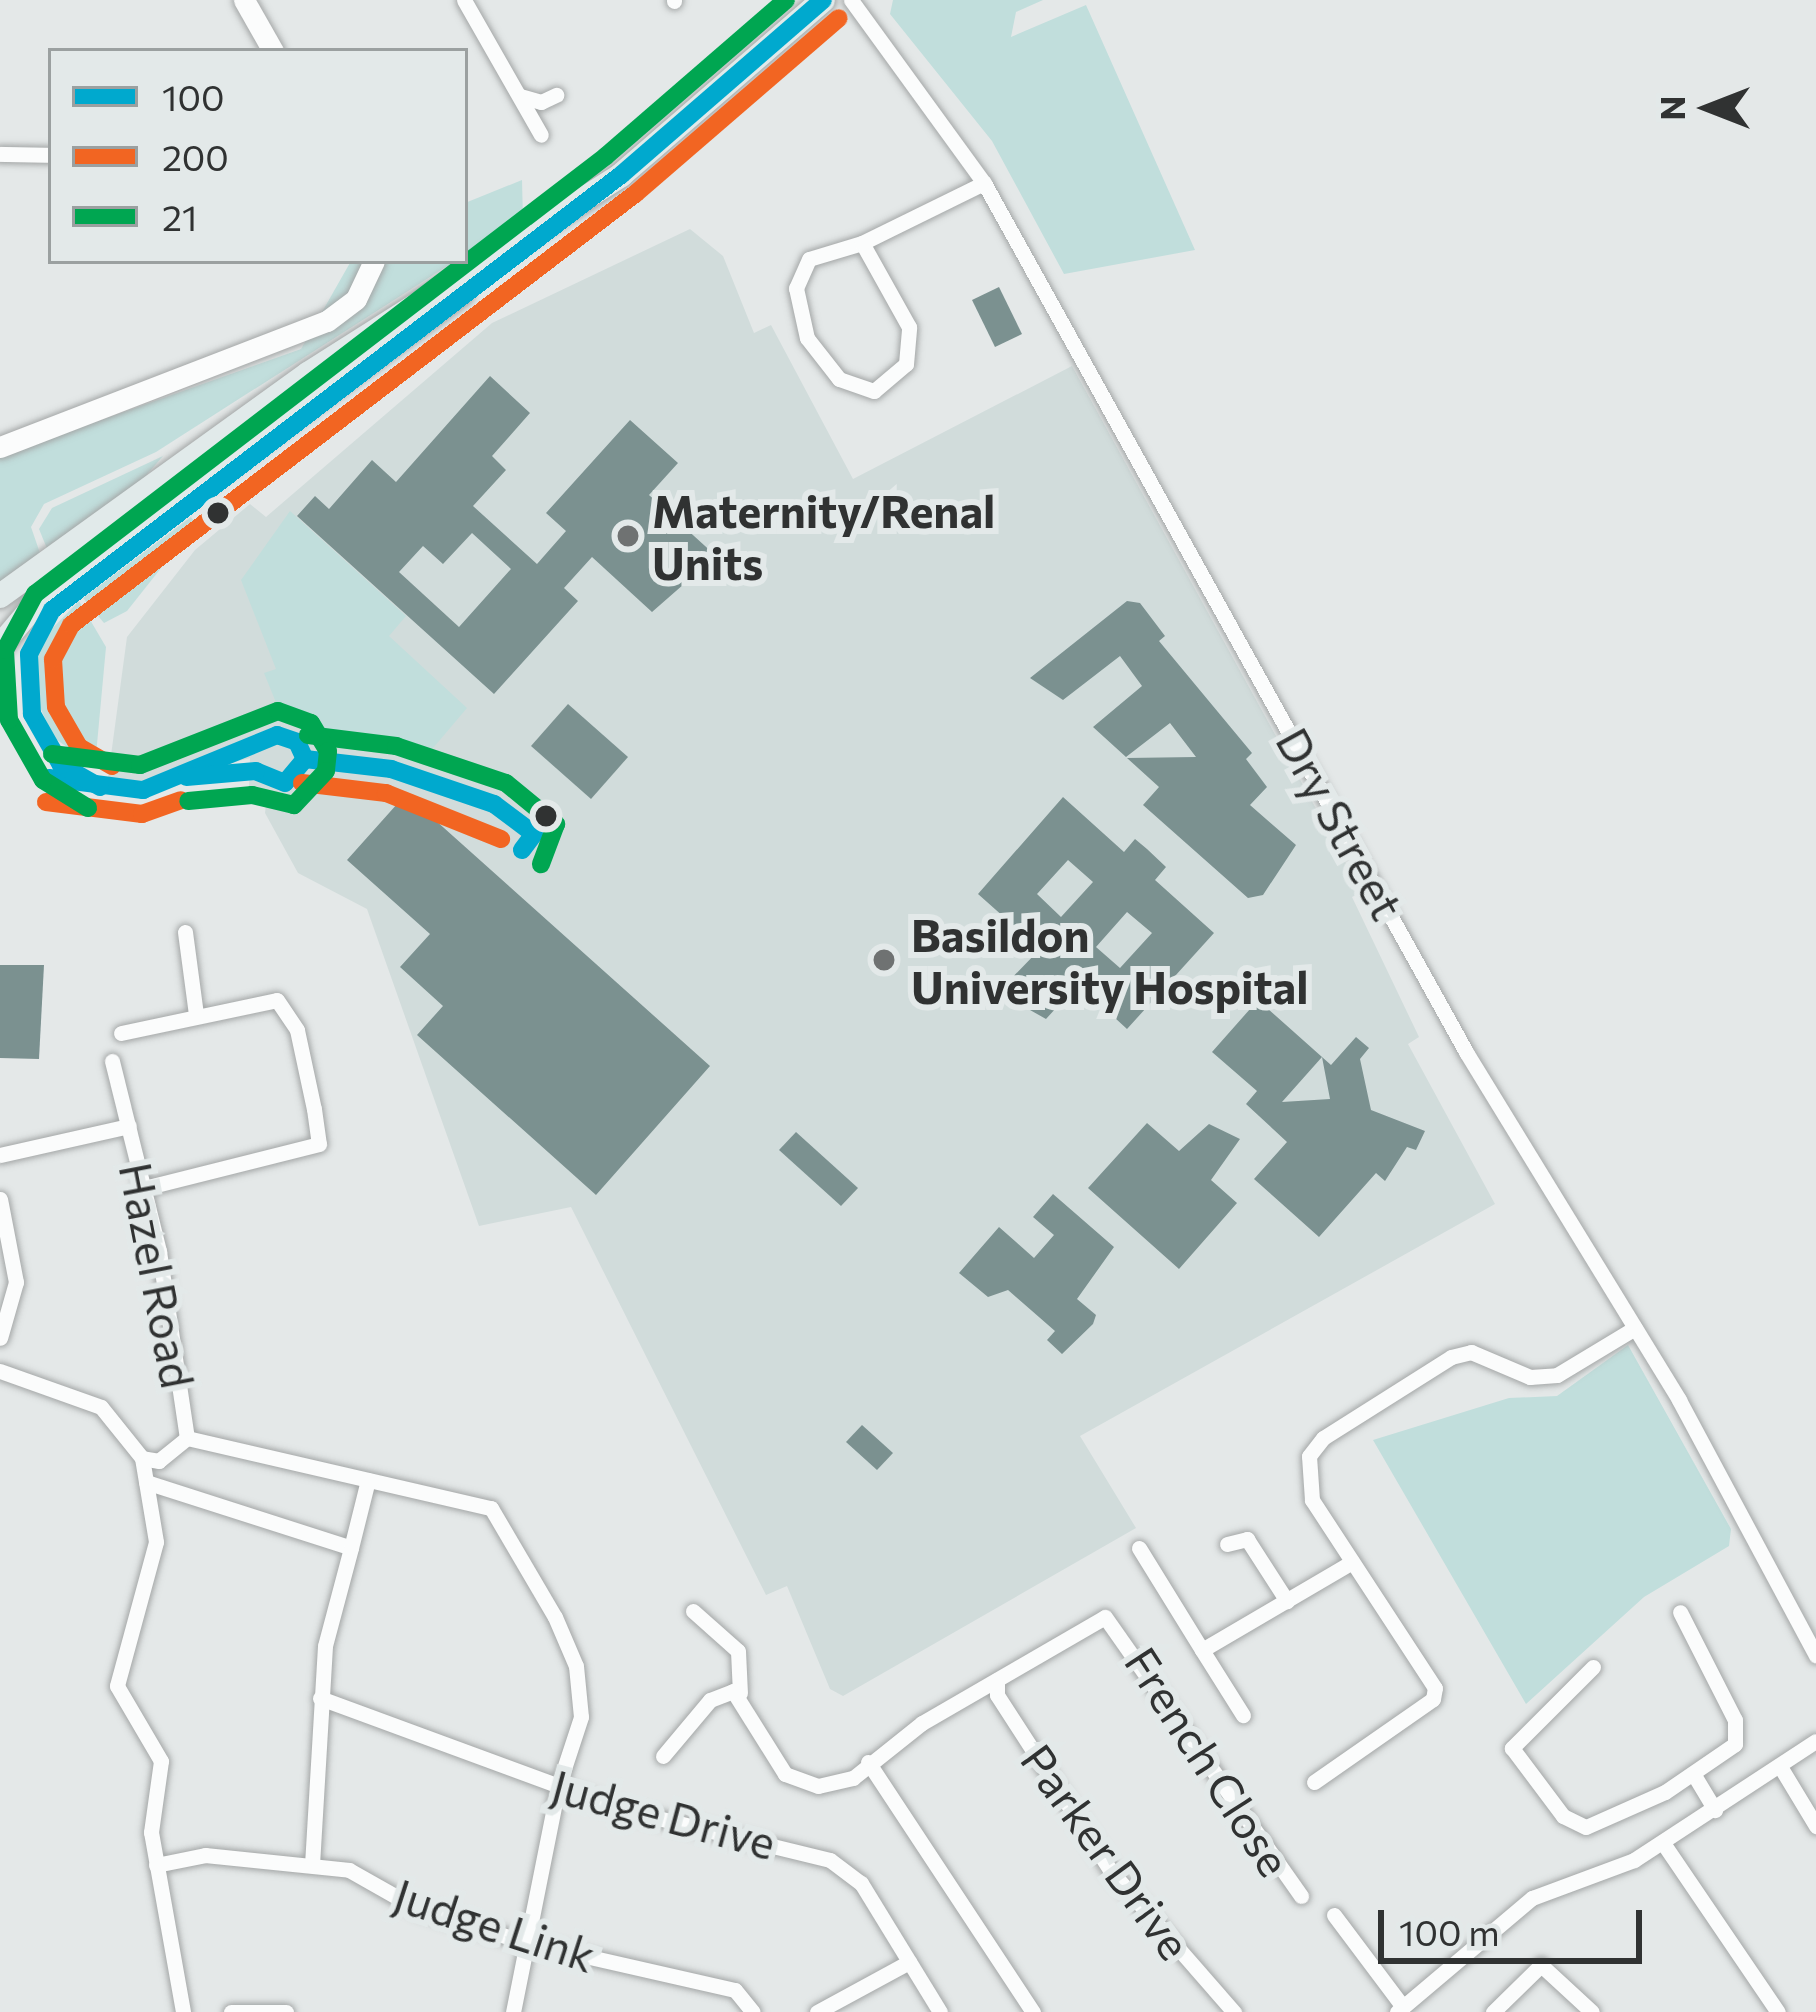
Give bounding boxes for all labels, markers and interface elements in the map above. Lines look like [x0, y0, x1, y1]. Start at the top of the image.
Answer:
legend [48, 48, 468, 264]
north arrow [1648, 48, 1768, 168]
text: 100 [162, 74, 224, 118]
text: N [1651, 96, 1692, 120]
text: 200 [162, 134, 229, 178]
text: 21 [162, 194, 197, 238]
place label: Maternity/Renal Units [652, 483, 995, 589]
unlabelled marker [207, 502, 229, 524]
marker: Maternity/Renal Units [615, 523, 641, 549]
street label: Dry Street [1266, 718, 1416, 928]
unlabelled marker [535, 805, 557, 827]
place label: Basildon University Hospital [911, 907, 1309, 1013]
marker: Basildon University Hospital [868, 944, 900, 976]
street label: Hazel Road [110, 1158, 206, 1392]
street label: French Close [1115, 1637, 1303, 1885]
street label: Parker Drive [1011, 1733, 1203, 1969]
street label: Judge Drive [546, 1757, 782, 1869]
street label: Judge Link [388, 1866, 602, 1982]
scale bar [1384, 1886, 1648, 1960]
text: 100 m [1399, 1909, 1500, 1953]

